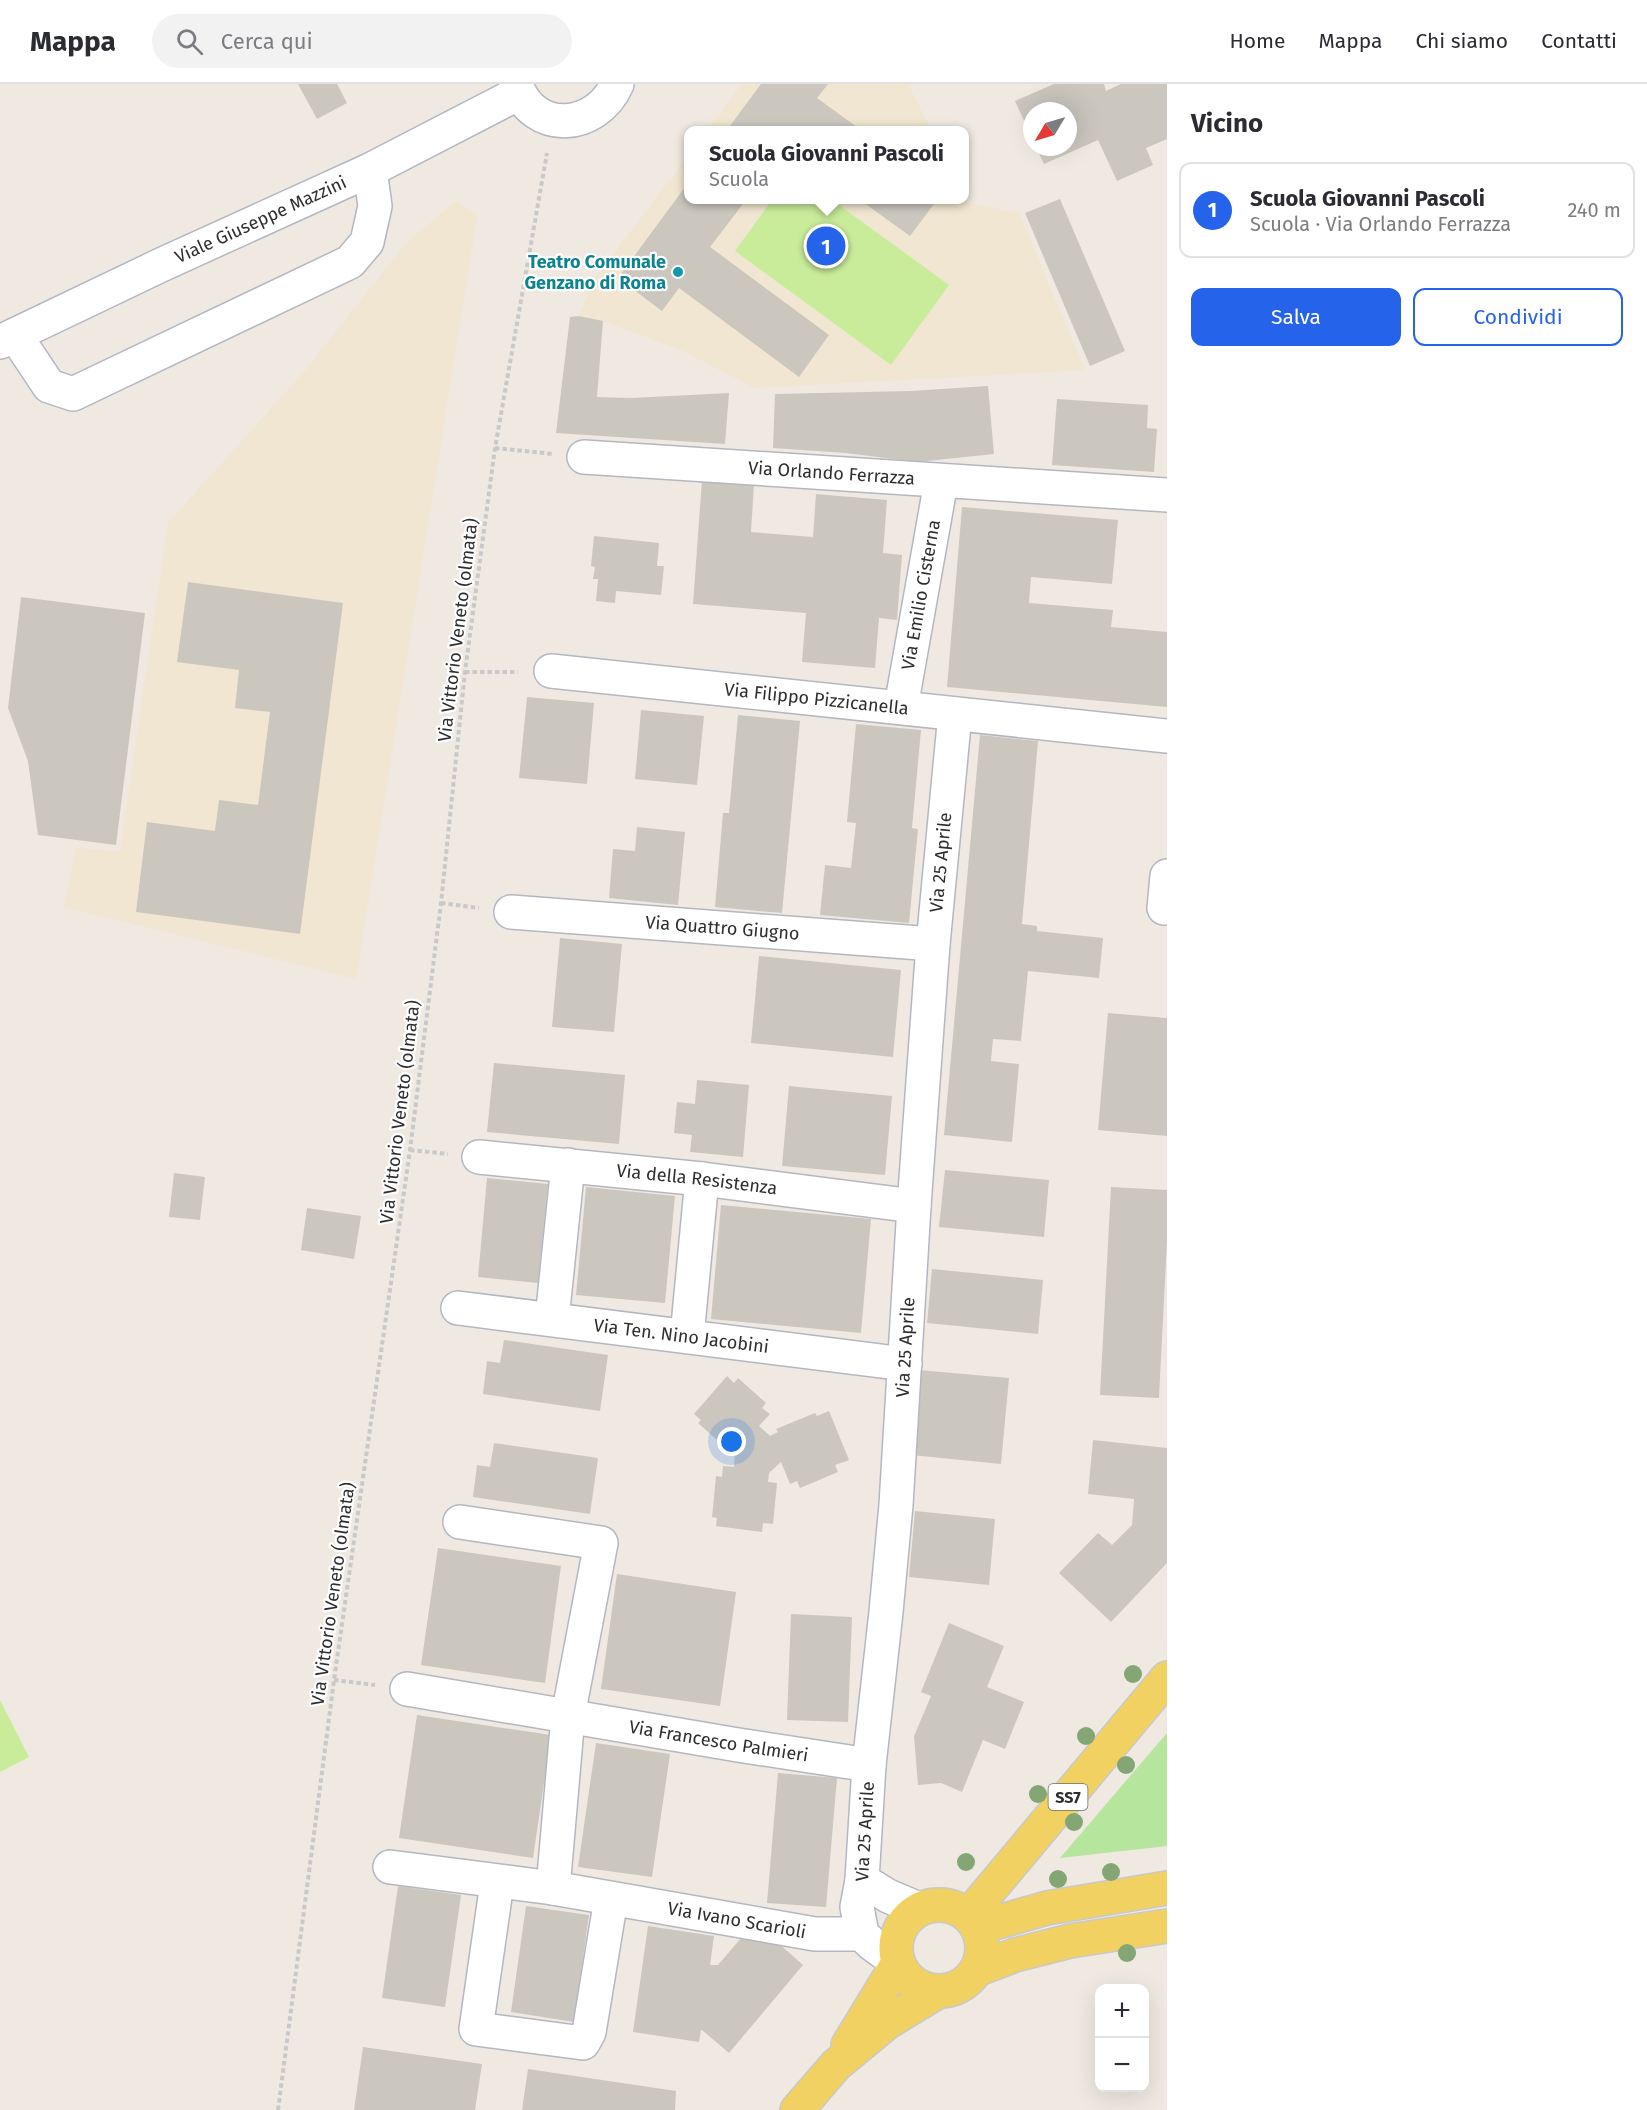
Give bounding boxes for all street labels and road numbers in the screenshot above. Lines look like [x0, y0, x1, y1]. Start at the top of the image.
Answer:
street label: Viale Giuseppe Mazzini [172, 171, 350, 268]
street label: Via Orlando Ferrazza [747, 457, 916, 490]
street label: Via Vittorio Veneto (olmata) [433, 517, 483, 743]
street label: Via Emilio Cisterna [897, 518, 945, 672]
street label: Via Filippo Pizzicanella [723, 678, 910, 720]
street label: Via 25 Aprile [925, 811, 957, 914]
street label: Via Quattro Giugno [645, 911, 800, 945]
street label: Via Vittorio Veneto (olmata) [375, 999, 425, 1225]
street label: Via della Resistenza [615, 1160, 779, 1199]
street label: Via 25 Aprile [892, 1296, 920, 1398]
street label: Via Ten. Nino Jacobini [592, 1314, 770, 1358]
street label: Via Vittorio Veneto (olmata) [306, 1481, 360, 1707]
street label: Via Francesco Palmieri [627, 1716, 810, 1767]
street label: Via 25 Aprile [851, 1781, 879, 1882]
road number: SS7 [1048, 1784, 1088, 1810]
street label: Via Ivano Scarioli [666, 1897, 808, 1943]

